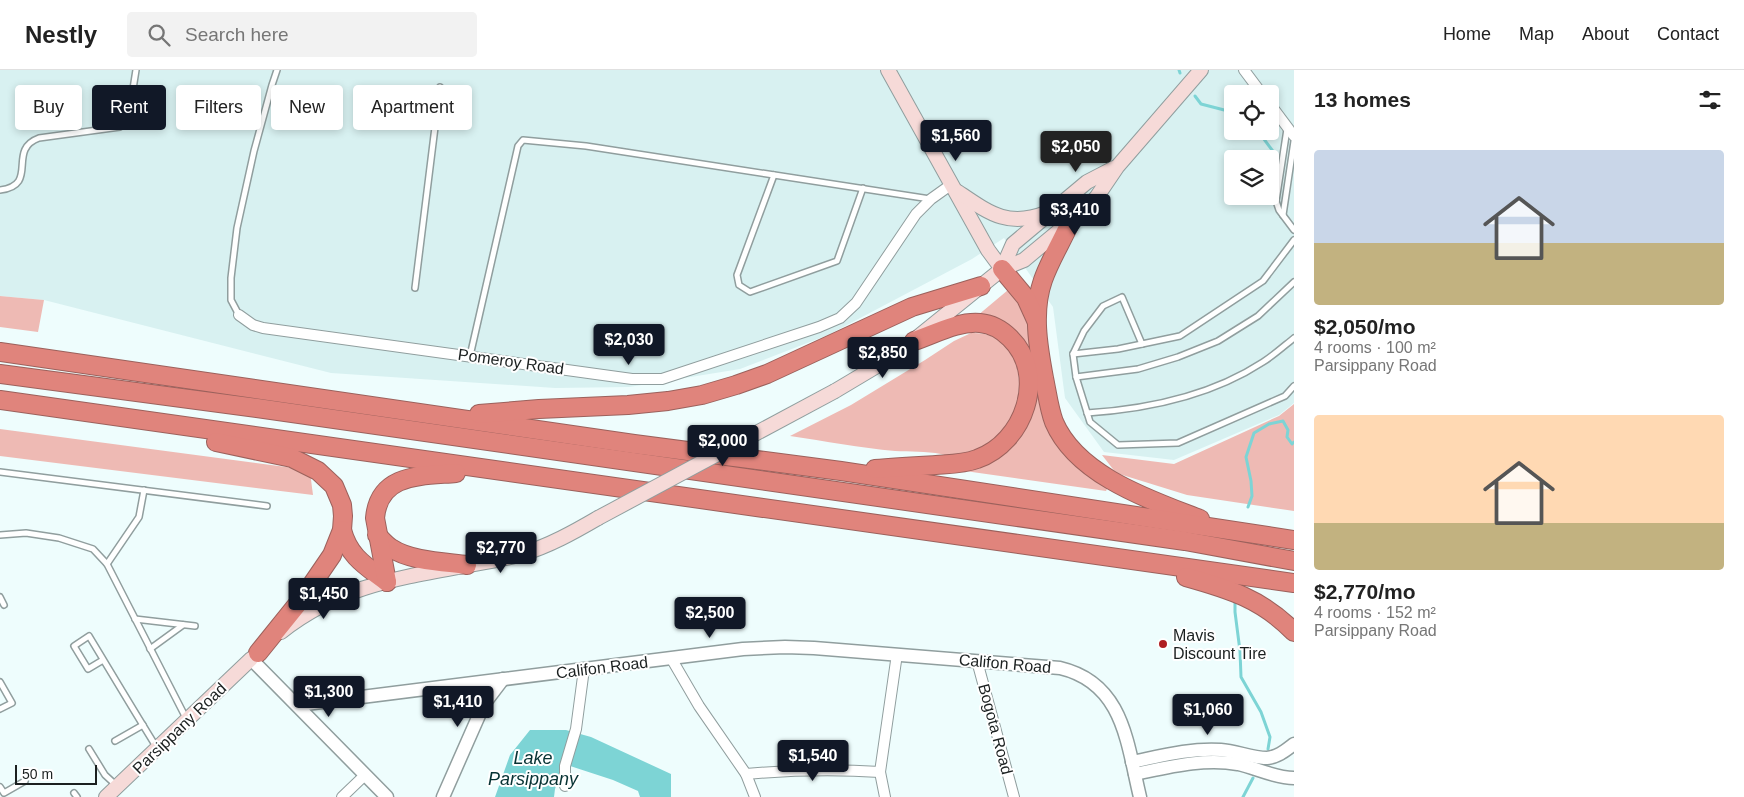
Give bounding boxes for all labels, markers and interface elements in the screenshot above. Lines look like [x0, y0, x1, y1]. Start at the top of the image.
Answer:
search box [127, 12, 477, 57]
text: Nestly [25, 21, 97, 48]
icon: search [145, 21, 173, 49]
text: Search here [185, 24, 289, 45]
text: Home [1443, 24, 1491, 44]
text: Map [1519, 24, 1554, 44]
text: About [1582, 24, 1629, 44]
text: Contact [1657, 24, 1719, 44]
chip: Buy [15, 85, 82, 130]
chip: Rent [92, 85, 166, 130]
chip: Filters [176, 85, 261, 130]
chip: New [271, 85, 343, 130]
chip: Apartment [353, 85, 472, 130]
map controls [1224, 85, 1279, 205]
button: locate [1224, 85, 1279, 140]
icon: filters [1696, 86, 1724, 114]
text: 13 homes [1314, 88, 1411, 111]
pin: $1,560 [915, 119, 997, 162]
text: $1,560 [932, 127, 980, 144]
pin: $2,050 [1035, 131, 1117, 173]
text: $2,050 [1052, 138, 1100, 155]
button: layers [1224, 150, 1279, 205]
icon: home [1474, 183, 1564, 273]
pin: $3,410 [1034, 194, 1116, 236]
text: $3,410 [1051, 201, 1099, 218]
text: $2,050/mo [1314, 315, 1416, 338]
pin: $2,030 [588, 324, 670, 366]
text: $2,030 [605, 331, 653, 348]
pin: $2,850 [842, 336, 924, 379]
text: 4 rooms · 100 m² [1314, 339, 1436, 356]
text: $2,850 [859, 344, 907, 361]
street label: Pomeroy Road [457, 346, 565, 377]
text: Parsippany Road [1314, 357, 1437, 374]
pin: $2,000 [682, 424, 764, 467]
text: $2,000 [699, 432, 747, 449]
icon: home [1474, 448, 1564, 538]
pin: $2,770 [460, 532, 542, 574]
text: $2,770 [477, 539, 525, 556]
pin: $1,450 [283, 578, 365, 620]
text: $2,770/mo [1314, 580, 1416, 603]
text: $1,450 [300, 585, 348, 602]
pin: $2,500 [669, 596, 751, 639]
text: $2,500 [686, 604, 734, 621]
text: 4 rooms · 152 m² [1314, 604, 1436, 621]
text: Parsippany Road [1314, 622, 1437, 639]
place label: Mavis Discount Tire [1173, 627, 1266, 662]
marker: Mavis Discount Tire [1157, 638, 1169, 650]
street label: Califon Road [958, 651, 1052, 676]
street label: Califon Road [555, 653, 649, 682]
pin: $1,300 [288, 676, 370, 718]
street label: Parsippany Road [129, 680, 229, 777]
street label: Bogota Road [975, 682, 1016, 776]
text: $1,300 [305, 683, 353, 700]
pin: $1,410 [417, 686, 499, 728]
text: $1,410 [434, 693, 482, 710]
pin: $1,060 [1167, 694, 1249, 736]
text: $1,060 [1184, 701, 1232, 718]
pin: $1,540 [772, 740, 854, 782]
text: $1,540 [789, 747, 837, 764]
water label: Lake Parsippany [488, 748, 579, 789]
scale bar [15, 762, 98, 785]
text: 50 m [22, 766, 53, 782]

